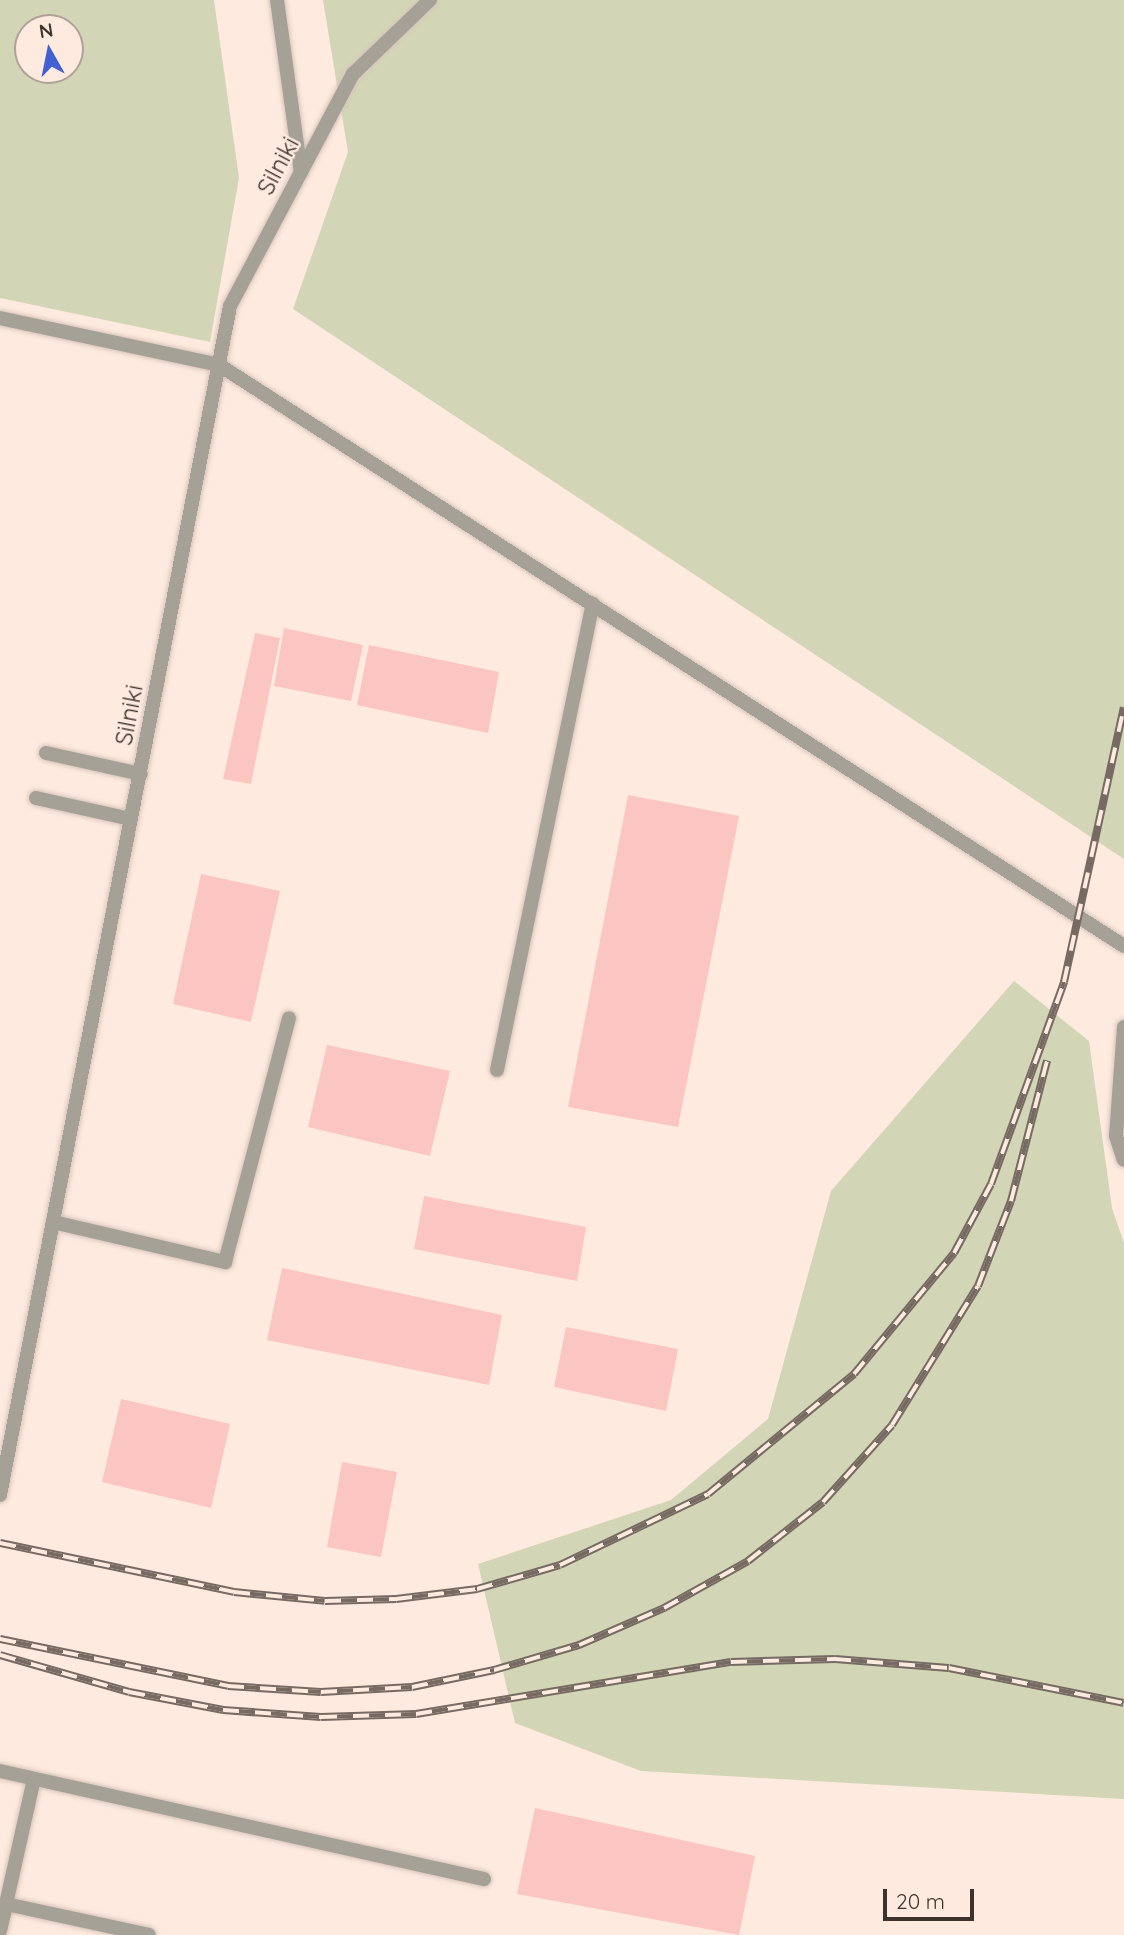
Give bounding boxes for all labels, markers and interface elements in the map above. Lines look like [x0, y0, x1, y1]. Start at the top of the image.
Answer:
north arrow [14, 14, 84, 84]
text: N [37, 17, 55, 43]
street label: Silniki [251, 132, 305, 200]
street label: Silniki [109, 682, 149, 748]
scale bar [886, 1876, 977, 1920]
text: 20 m [896, 1888, 945, 1914]

